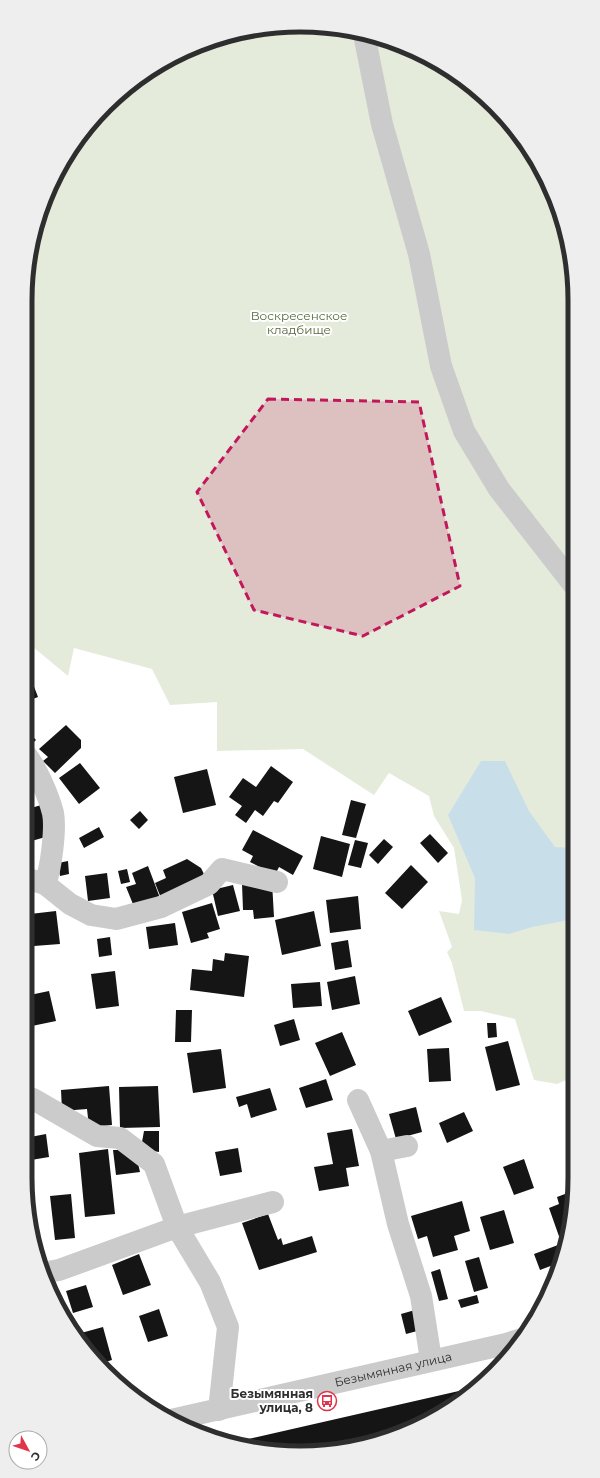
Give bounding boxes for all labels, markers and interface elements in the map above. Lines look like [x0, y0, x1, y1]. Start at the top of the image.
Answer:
park label: Воскресенское кладбище [251, 308, 347, 337]
street label: Безымянная улица [333, 1348, 453, 1390]
place label: Безымянная улица, 8 [231, 1386, 313, 1415]
bus stop icon: Безымянная улица, 8 [316, 1390, 338, 1412]
north arrow [8, 1430, 48, 1470]
text: С [28, 1449, 44, 1464]

